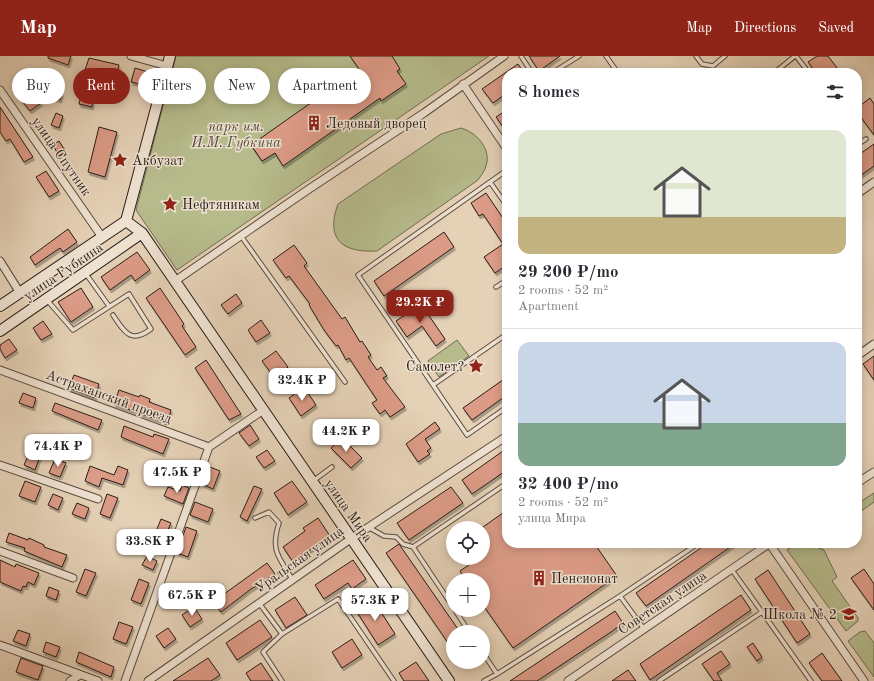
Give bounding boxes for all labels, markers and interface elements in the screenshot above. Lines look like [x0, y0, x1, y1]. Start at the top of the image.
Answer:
text: Map [20, 19, 57, 38]
text: Map [686, 21, 712, 35]
text: Directions [734, 21, 796, 35]
text: Saved [818, 21, 854, 35]
chip: Buy [12, 68, 65, 104]
chip: Rent [73, 68, 130, 104]
chip: Filters [138, 68, 206, 104]
chip: New [214, 68, 270, 104]
chip: Apartment [278, 68, 371, 104]
icon: filters [824, 81, 846, 103]
text: 8 homes [518, 84, 580, 101]
street label: улица Спутник [29, 114, 94, 199]
building icon: Ледовый дворец [305, 114, 323, 132]
place label: Ледовый дворец [326, 117, 427, 131]
park label: парк им. И.М. Губкина [190, 120, 281, 151]
place icon: Акбузат [111, 151, 129, 169]
place label: Акбузат [132, 154, 184, 168]
icon: home [646, 156, 718, 228]
place icon: Нефтяникам [161, 195, 179, 213]
place label: Нефтяникам [182, 198, 260, 213]
street label: улица Губкина [21, 240, 106, 303]
text: 29 200 ₽/mo [518, 264, 619, 281]
text: 2 rooms · 52 m² [518, 284, 608, 297]
pin: 29.2K ₽ [383, 290, 457, 324]
text: 29.2K ₽ [395, 296, 445, 309]
text: Apartment [518, 300, 579, 313]
place icon: Самолет? [467, 357, 485, 375]
place label: Самолет? [406, 360, 464, 374]
street label: Астраханский проезд [44, 368, 174, 426]
pin: 32.4K ₽ [265, 368, 339, 402]
icon: home [646, 368, 718, 440]
text: 32.4K ₽ [277, 374, 327, 387]
pin: 44.2K ₽ [309, 419, 383, 453]
text: 44.2K ₽ [321, 425, 371, 438]
pin: 74.4K ₽ [21, 434, 95, 468]
text: 74.4K ₽ [33, 440, 83, 453]
pin: 47.5K ₽ [140, 460, 214, 494]
text: 47.5K ₽ [152, 466, 202, 479]
text: 32 400 ₽/mo [518, 476, 619, 493]
street label: улица Мира [321, 477, 375, 545]
text: 2 rooms · 52 m² [518, 496, 608, 509]
text: улица Мира [518, 512, 586, 525]
map controls [446, 521, 490, 669]
button: locate [446, 521, 490, 565]
street label: Уральская улица [253, 524, 346, 595]
pin: 33.8K ₽ [113, 529, 187, 563]
text: 33.8K ₽ [125, 535, 175, 548]
street label: Советская улица [616, 568, 709, 637]
building icon: Пенсионат [530, 569, 548, 587]
place label: Пенсионат [551, 572, 618, 586]
button: + [446, 573, 490, 617]
pin: 67.5K ₽ [155, 583, 229, 617]
pin: 57.3K ₽ [338, 588, 412, 622]
text: 67.5K ₽ [167, 589, 217, 602]
text: 57.3K ₽ [350, 594, 400, 607]
school or university icon: Школа № 2 [840, 605, 858, 623]
place label: Школа № 2 [763, 608, 837, 622]
button: − [446, 625, 490, 669]

